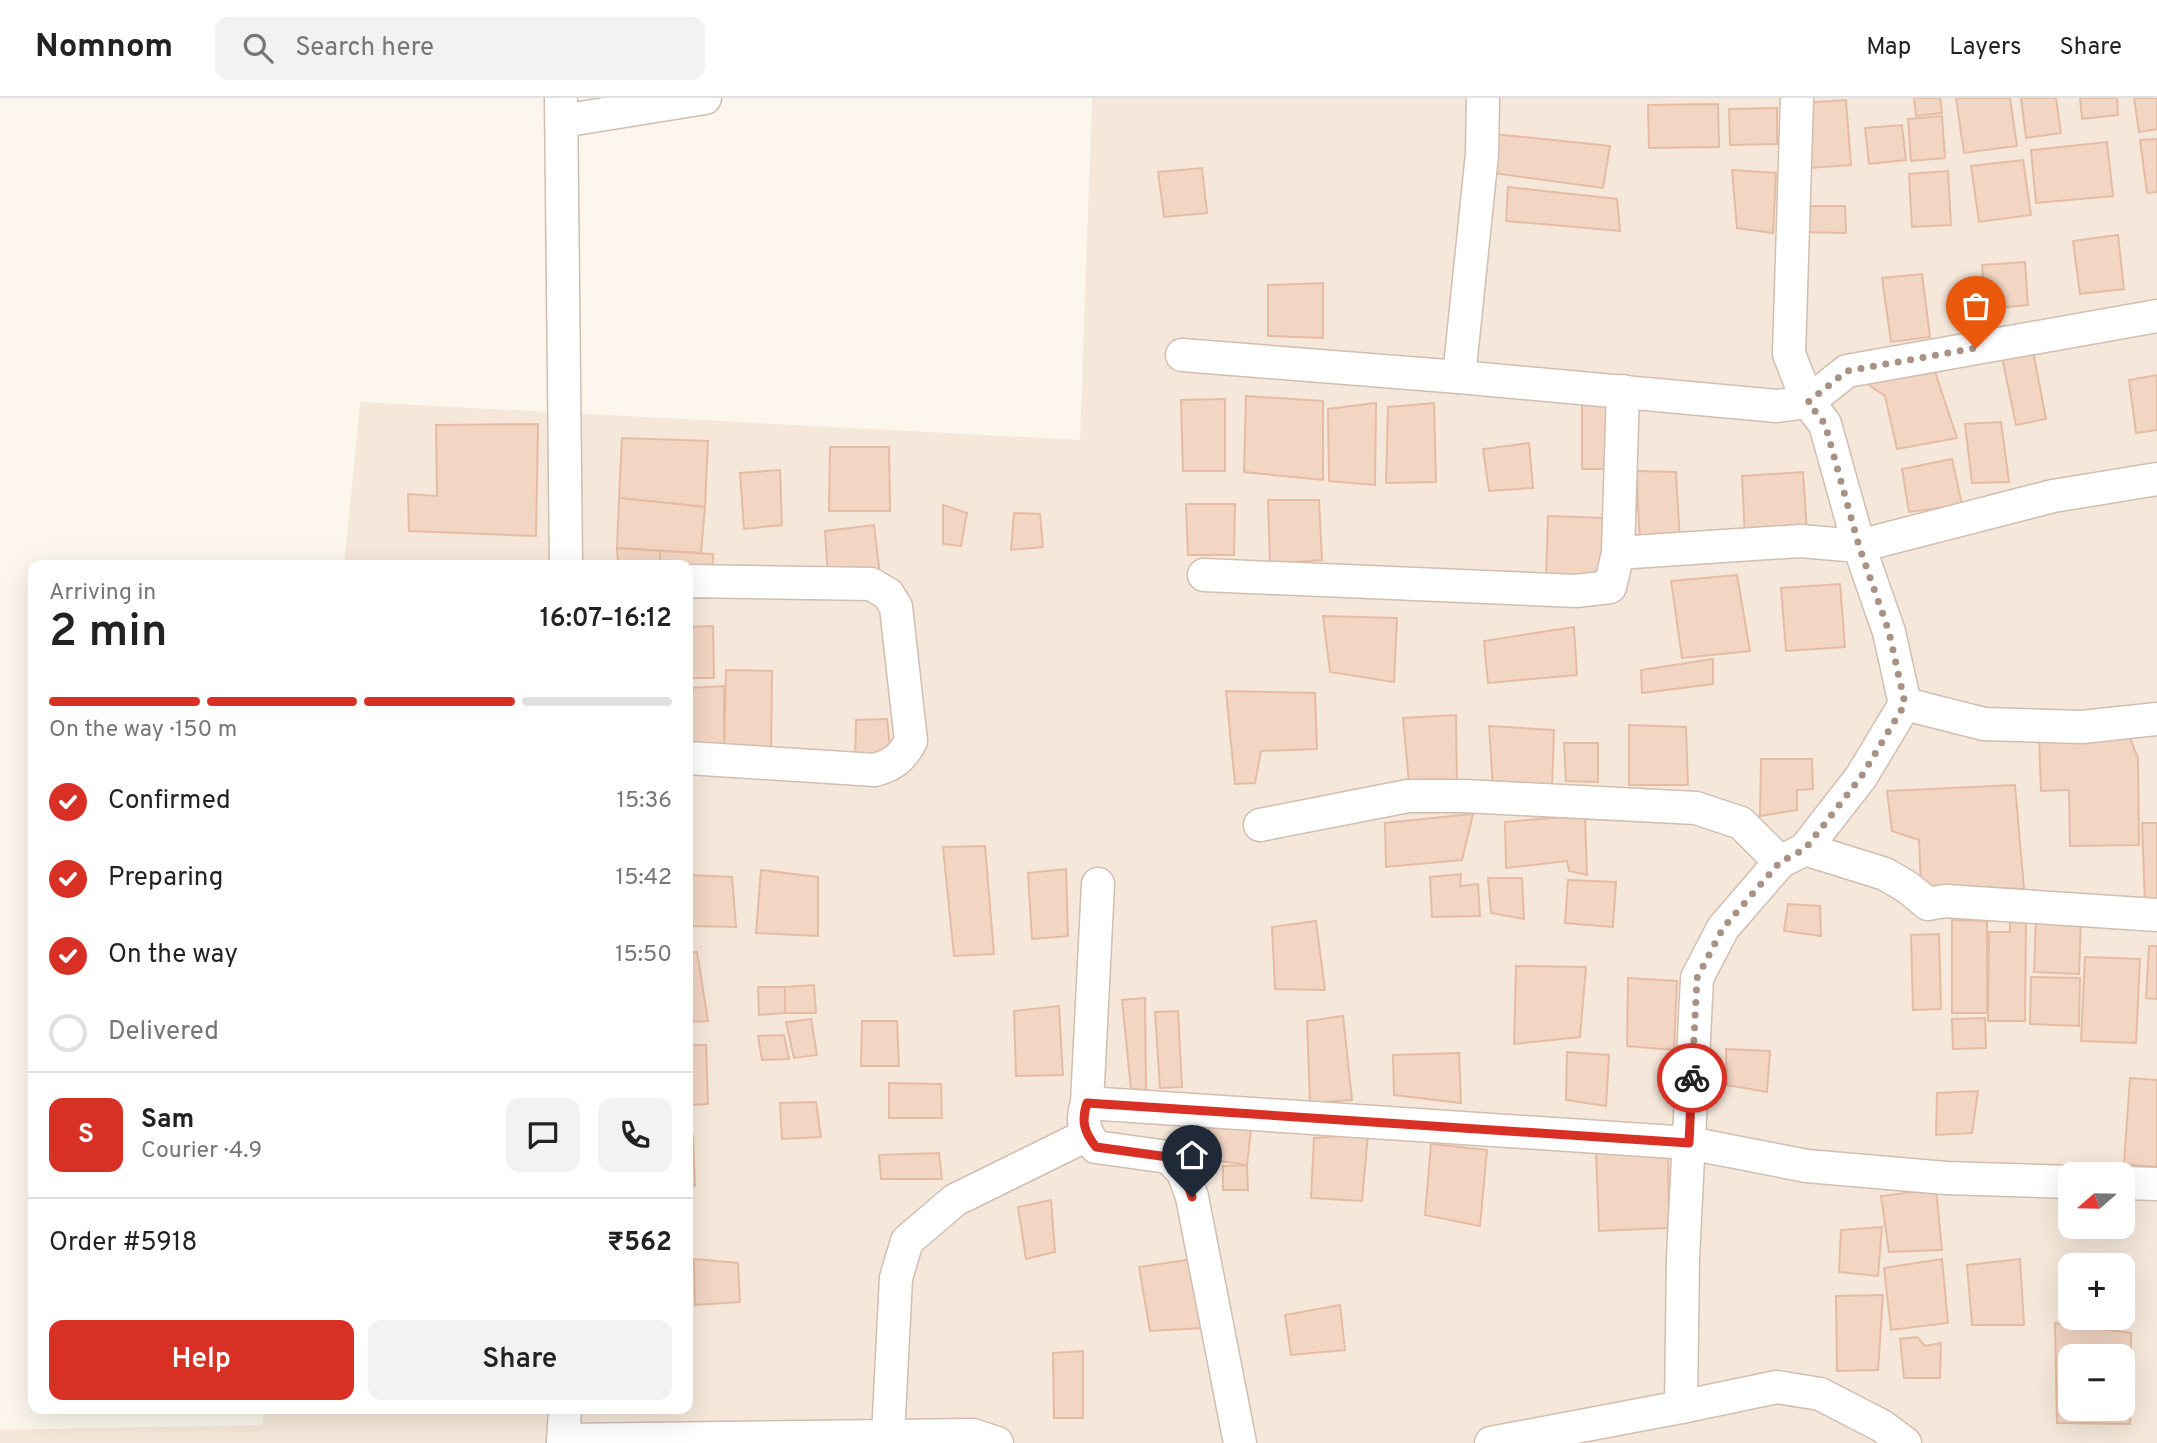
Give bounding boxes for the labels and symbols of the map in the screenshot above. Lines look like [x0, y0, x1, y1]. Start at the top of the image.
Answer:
pin [1946, 276, 2006, 348]
courier [1657, 1043, 1727, 1113]
pin [1162, 1125, 1222, 1197]
north arrow [2058, 1162, 2135, 1239]

